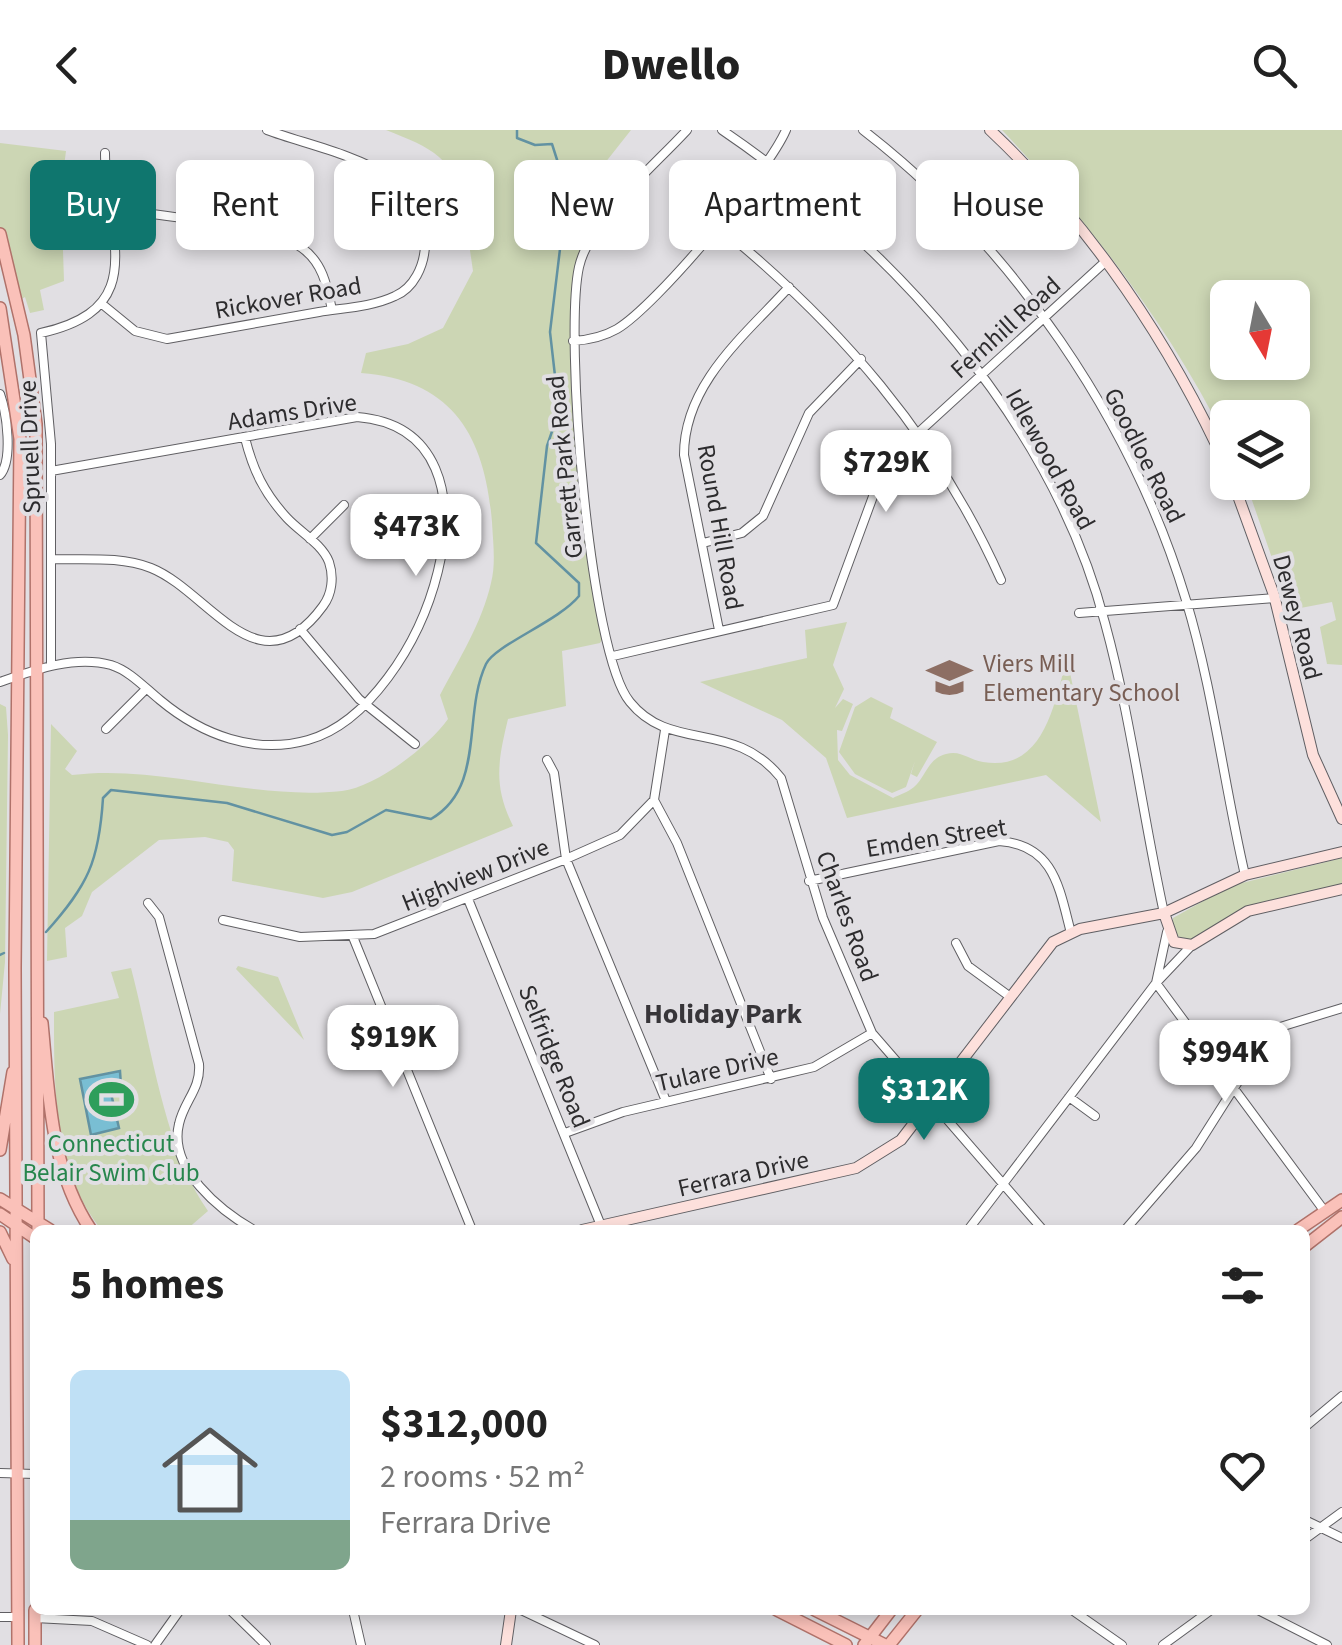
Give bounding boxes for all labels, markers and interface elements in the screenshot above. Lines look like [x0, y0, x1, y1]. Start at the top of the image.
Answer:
text: Dwello [602, 33, 740, 97]
icon: back [40, 38, 95, 93]
icon: search [1247, 38, 1302, 93]
chip: Buy [30, 160, 156, 250]
chip: Rent [176, 160, 314, 250]
chip: Filters [334, 160, 494, 250]
chip: New [514, 160, 649, 250]
chip: Apartment [669, 160, 896, 250]
chip: House [916, 160, 1079, 250]
street label: Rickover Road [212, 267, 364, 329]
street label: Fernhill Road [942, 268, 1069, 387]
north arrow [1210, 280, 1310, 380]
map controls [1210, 280, 1310, 500]
street label: Garrett Park Road [537, 373, 593, 560]
street label: Spruell Drive [10, 379, 50, 514]
street label: Idlewood Road [996, 382, 1104, 537]
street label: Goodloe Road [1095, 382, 1194, 529]
street label: Adams Drive [225, 384, 359, 440]
button: layers [1210, 400, 1310, 500]
pin: $729K [816, 430, 956, 515]
text: $729K [842, 439, 930, 485]
street label: Round Hill Road [688, 442, 752, 613]
pin: $473K [346, 494, 486, 579]
text: $473K [372, 503, 460, 549]
street label: Dewey Road [1263, 550, 1331, 684]
place label: Viers Mill Elementary School [983, 646, 1180, 711]
school or university icon: Viers Mill Elementary School [926, 653, 974, 701]
street label: Emden Street [863, 809, 1009, 867]
street label: Highview Drive [396, 829, 555, 921]
street label: Charles Road [807, 846, 887, 987]
street label: Selfridge Road [509, 979, 599, 1133]
district label: Holiday Park [644, 994, 803, 1034]
pin: $919K [323, 1005, 463, 1090]
text: $919K [349, 1014, 437, 1060]
pin: $994K [1155, 1020, 1295, 1105]
text: $994K [1181, 1029, 1269, 1075]
street label: Tulare Drive [652, 1038, 782, 1102]
pin: $312K [854, 1058, 994, 1143]
text: $312K [880, 1067, 968, 1113]
sports icon: Connecticut Belair Swim Club [87, 1075, 135, 1123]
place label: Connecticut Belair Swim Club [22, 1126, 200, 1191]
street label: Ferrara Drive [674, 1141, 812, 1207]
text: 5 homes [70, 1255, 224, 1315]
icon: filters [1215, 1258, 1270, 1313]
text: $312,000 [380, 1394, 548, 1454]
icon: home [150, 1410, 270, 1530]
icon: heart [1215, 1443, 1270, 1498]
text: 2 rooms · 52 m² [380, 1454, 585, 1500]
text: Ferrara Drive [380, 1500, 551, 1546]

